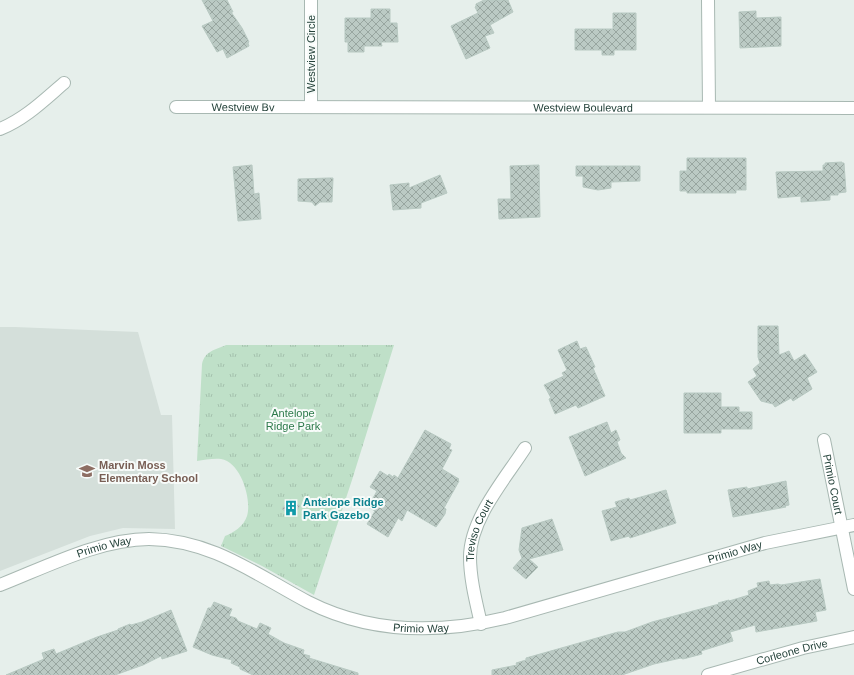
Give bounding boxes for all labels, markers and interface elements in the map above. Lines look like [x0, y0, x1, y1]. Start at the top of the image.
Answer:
street label: Westview Circle [305, 15, 317, 93]
street label: Westview Bv [212, 101, 275, 113]
street label: Westview Boulevard [533, 102, 633, 114]
park label: Antelope Ridge Park [266, 407, 321, 432]
street label: Primio Court [821, 453, 845, 515]
place label: Marvin Moss Elementary School [99, 459, 198, 484]
school or university icon: Marvin Moss Elementary School [78, 462, 96, 480]
place label: Antelope Ridge Park Gazebo [303, 496, 384, 521]
street label: Treviso Court [464, 497, 495, 562]
building icon: Antelope Ridge Park Gazebo [282, 499, 300, 517]
street label: Primio Way [75, 534, 132, 560]
street label: Primio Way [706, 538, 764, 565]
street label: Primio Way [392, 621, 450, 635]
street label: Corleone Drive [755, 637, 829, 667]

